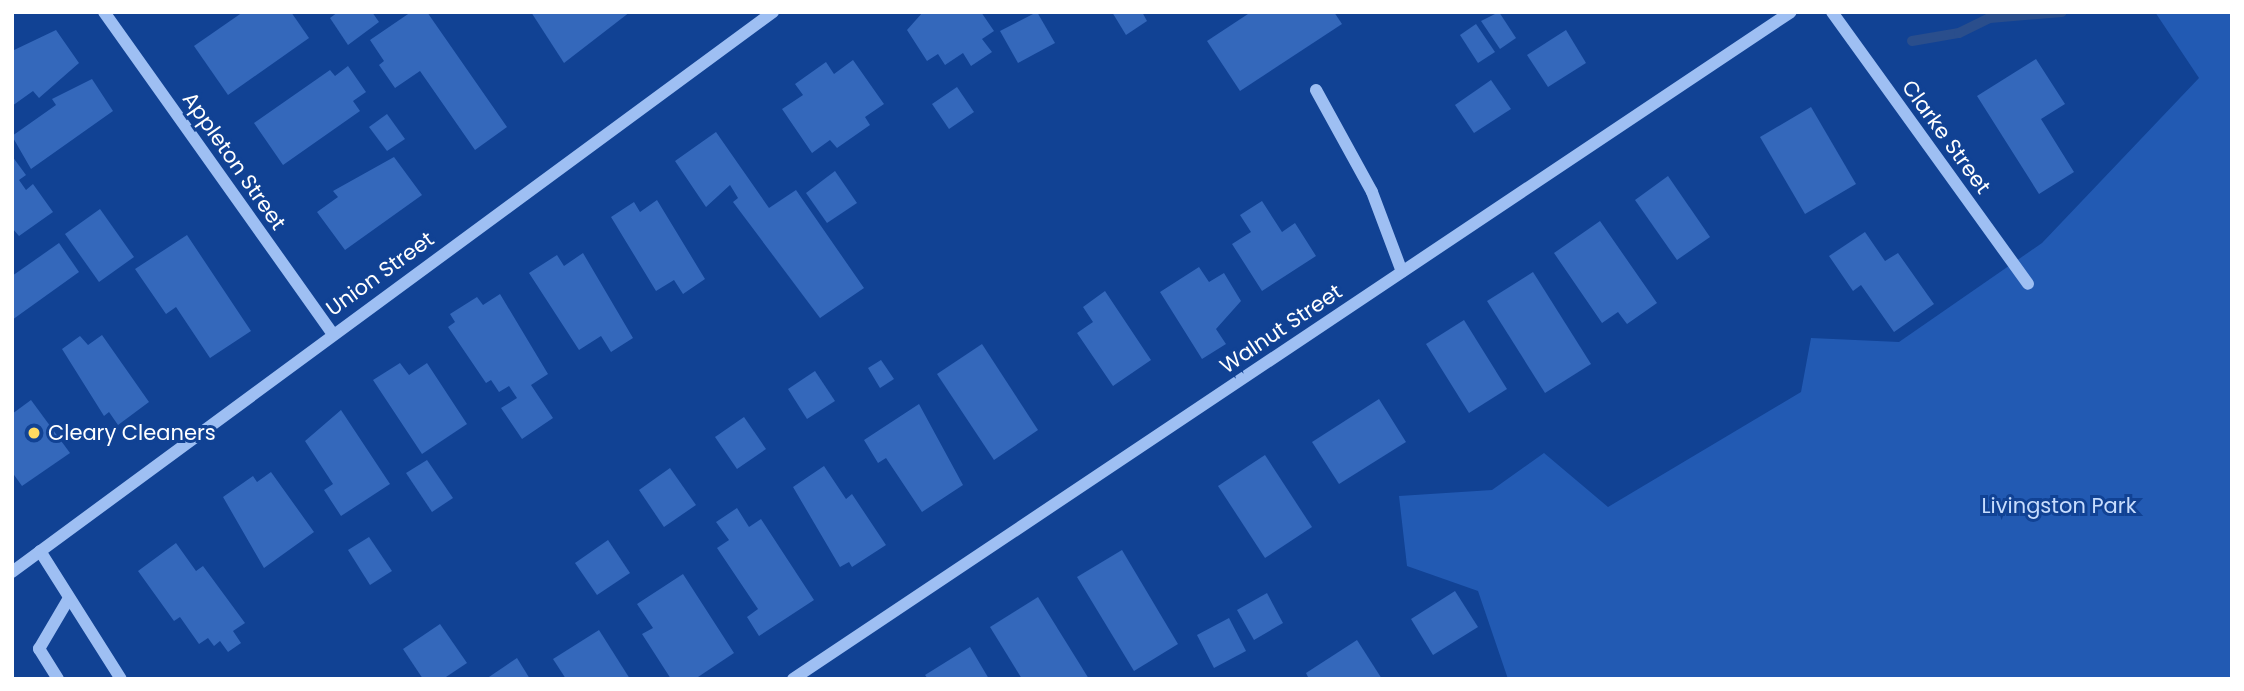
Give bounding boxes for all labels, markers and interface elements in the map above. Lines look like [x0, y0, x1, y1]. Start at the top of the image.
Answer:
street label: Clarke Street [1896, 75, 1996, 199]
street label: Appleton Street [177, 87, 291, 235]
street label: Union Street [321, 227, 439, 321]
street label: Walnut Street [1215, 279, 1347, 379]
place label: Cleary Cleaners [48, 420, 216, 446]
marker: Cleary Cleaners [26, 425, 42, 441]
park label: Livingston Park [1982, 493, 2136, 519]

